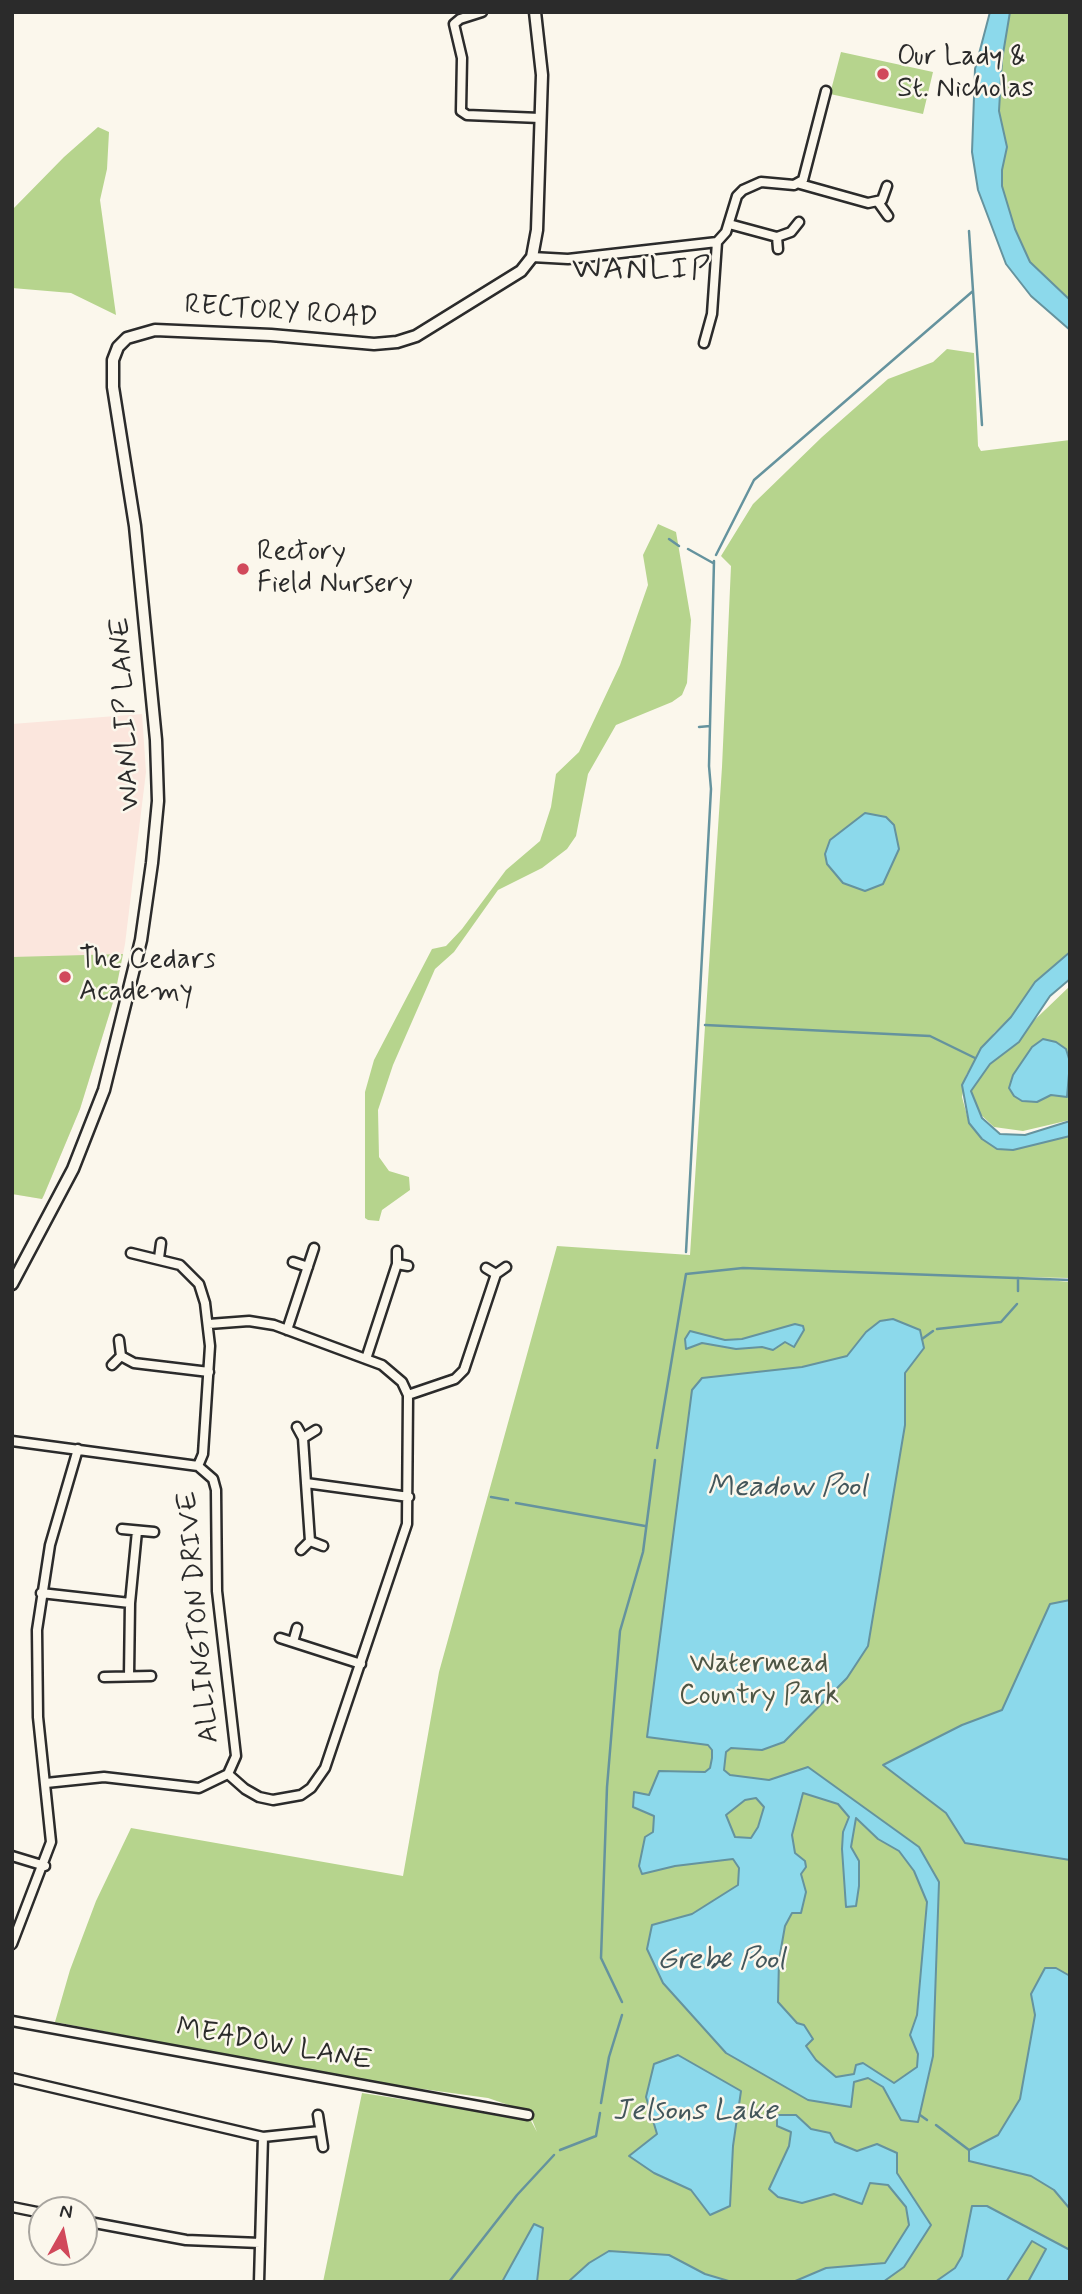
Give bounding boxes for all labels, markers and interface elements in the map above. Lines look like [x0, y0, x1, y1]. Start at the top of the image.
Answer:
place label: Our Lady & St. Nicholas [897, 41, 1034, 107]
marker: Our Lady & St. Nicholas [875, 66, 891, 82]
district label: WANLIP [572, 252, 712, 290]
street label: RECTORY ROAD [183, 289, 379, 337]
place label: Rectory Field Nursery [257, 536, 413, 602]
marker: Rectory Field Nursery [235, 561, 251, 577]
street label: WANLIP LANE [105, 616, 149, 812]
place label: The Cedars Academy [79, 944, 216, 1010]
marker: The Cedars Academy [57, 969, 73, 985]
water label: Meadow Pool [707, 1471, 867, 1507]
street label: ALLINGTON DRIVE [172, 1489, 228, 1745]
park label: Watermead Country Park [679, 1648, 839, 1714]
water label: Grebe Pool [657, 1944, 785, 1980]
street label: MEADOW LANE [173, 2012, 375, 2080]
water label: Jelsons Lake [613, 2095, 777, 2131]
north arrow [28, 2196, 98, 2266]
text: N [58, 2198, 74, 2225]

